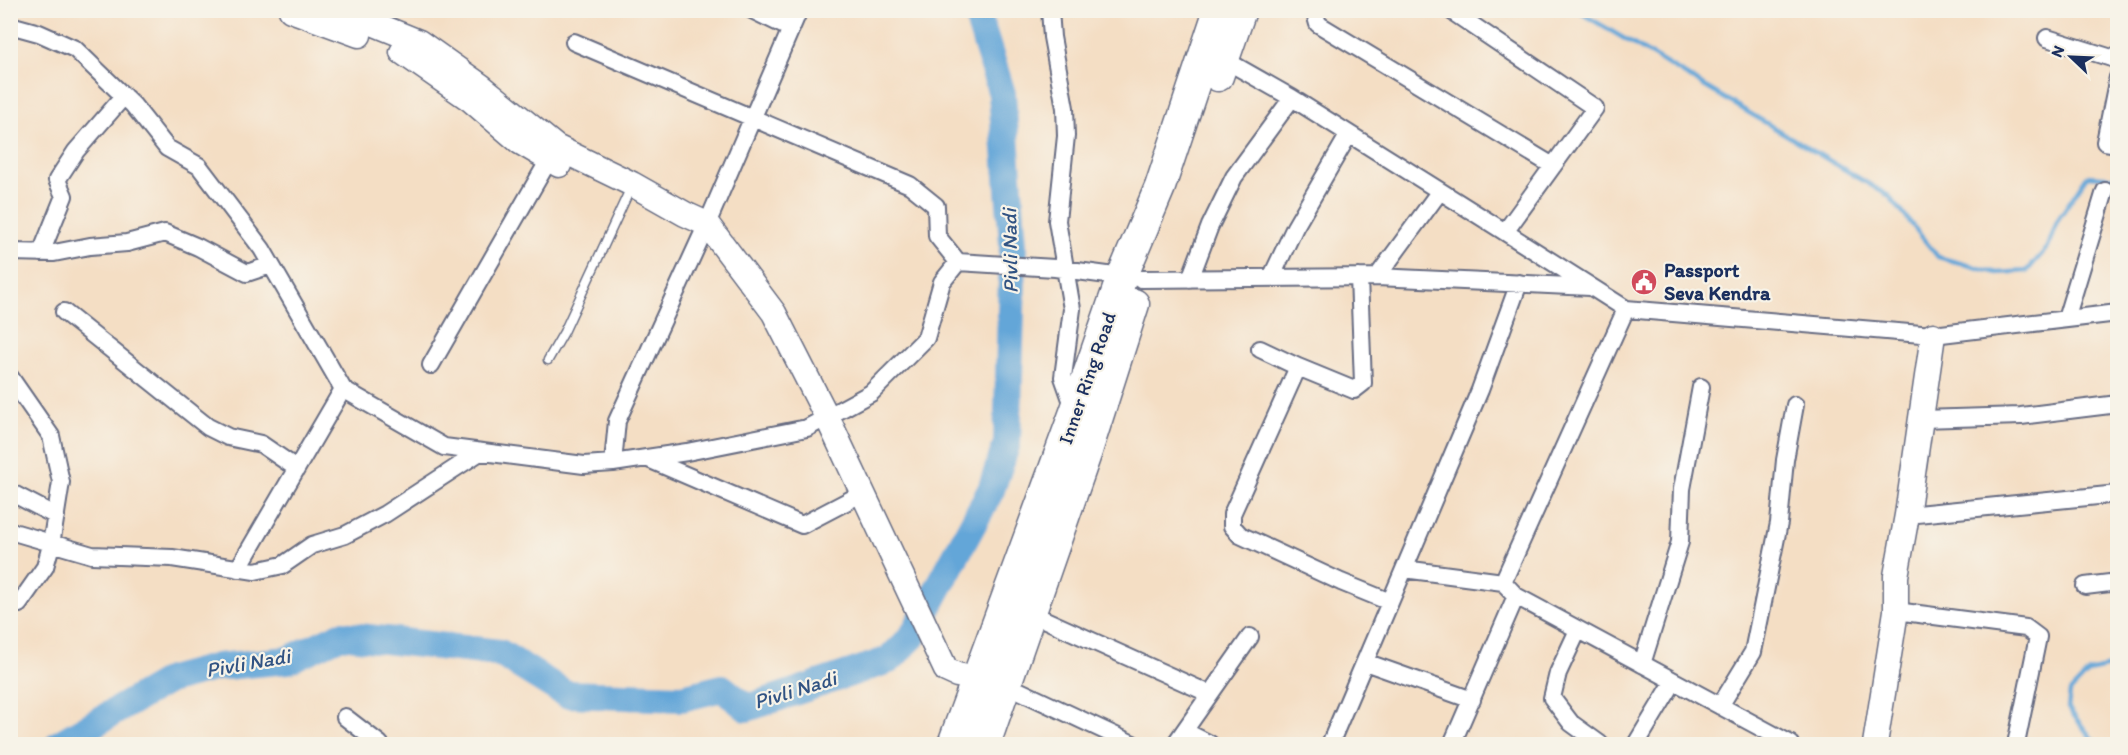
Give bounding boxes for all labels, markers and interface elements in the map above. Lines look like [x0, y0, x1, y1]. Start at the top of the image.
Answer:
north arrow [2041, 27, 2101, 87]
text: N [2047, 43, 2069, 60]
water label: Pivli Nadi [996, 206, 1023, 294]
place label: Passport Seva Kendra [1664, 258, 1771, 305]
public building icon: Passport Seva Kendra [1629, 267, 1659, 297]
street label: Inner Ring Road [1053, 309, 1121, 447]
water label: Pivli Nadi [204, 642, 295, 682]
water label: Pivli Nadi [751, 664, 842, 714]

